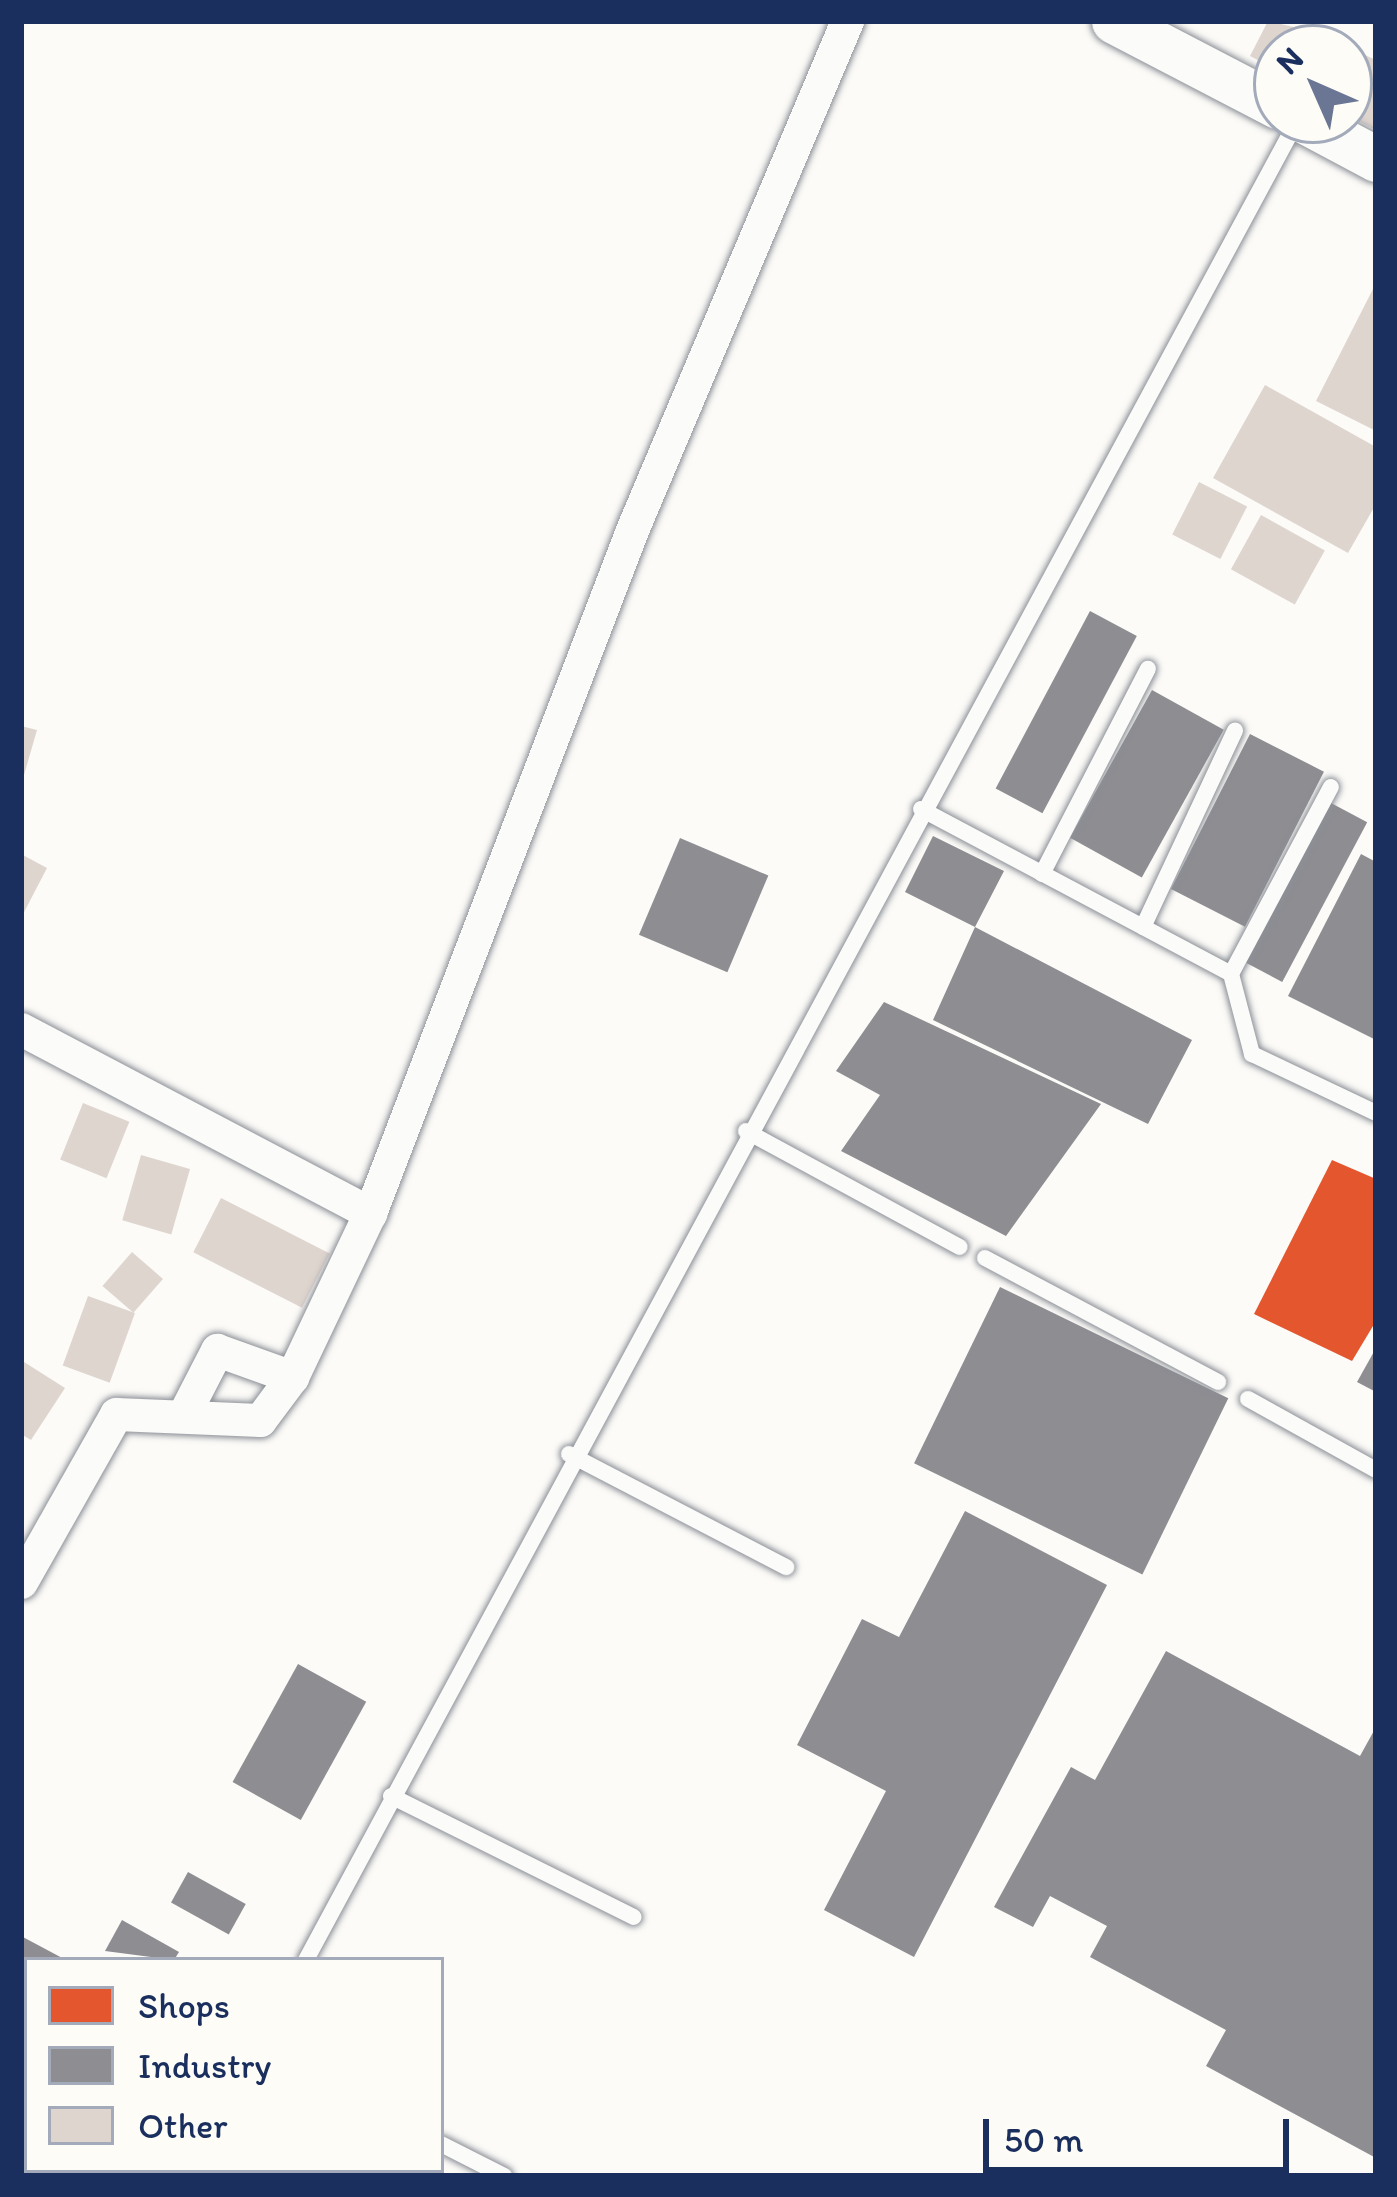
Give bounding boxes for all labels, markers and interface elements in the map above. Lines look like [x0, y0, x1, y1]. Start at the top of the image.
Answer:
north arrow [1253, 24, 1373, 144]
text: N [1268, 39, 1311, 82]
legend [24, 1957, 444, 2173]
text: Shops [138, 1984, 230, 2027]
text: Industry [138, 2044, 271, 2087]
scale bar [989, 2095, 1295, 2169]
text: Other [138, 2104, 228, 2147]
text: 50 m [1004, 2118, 1083, 2161]

